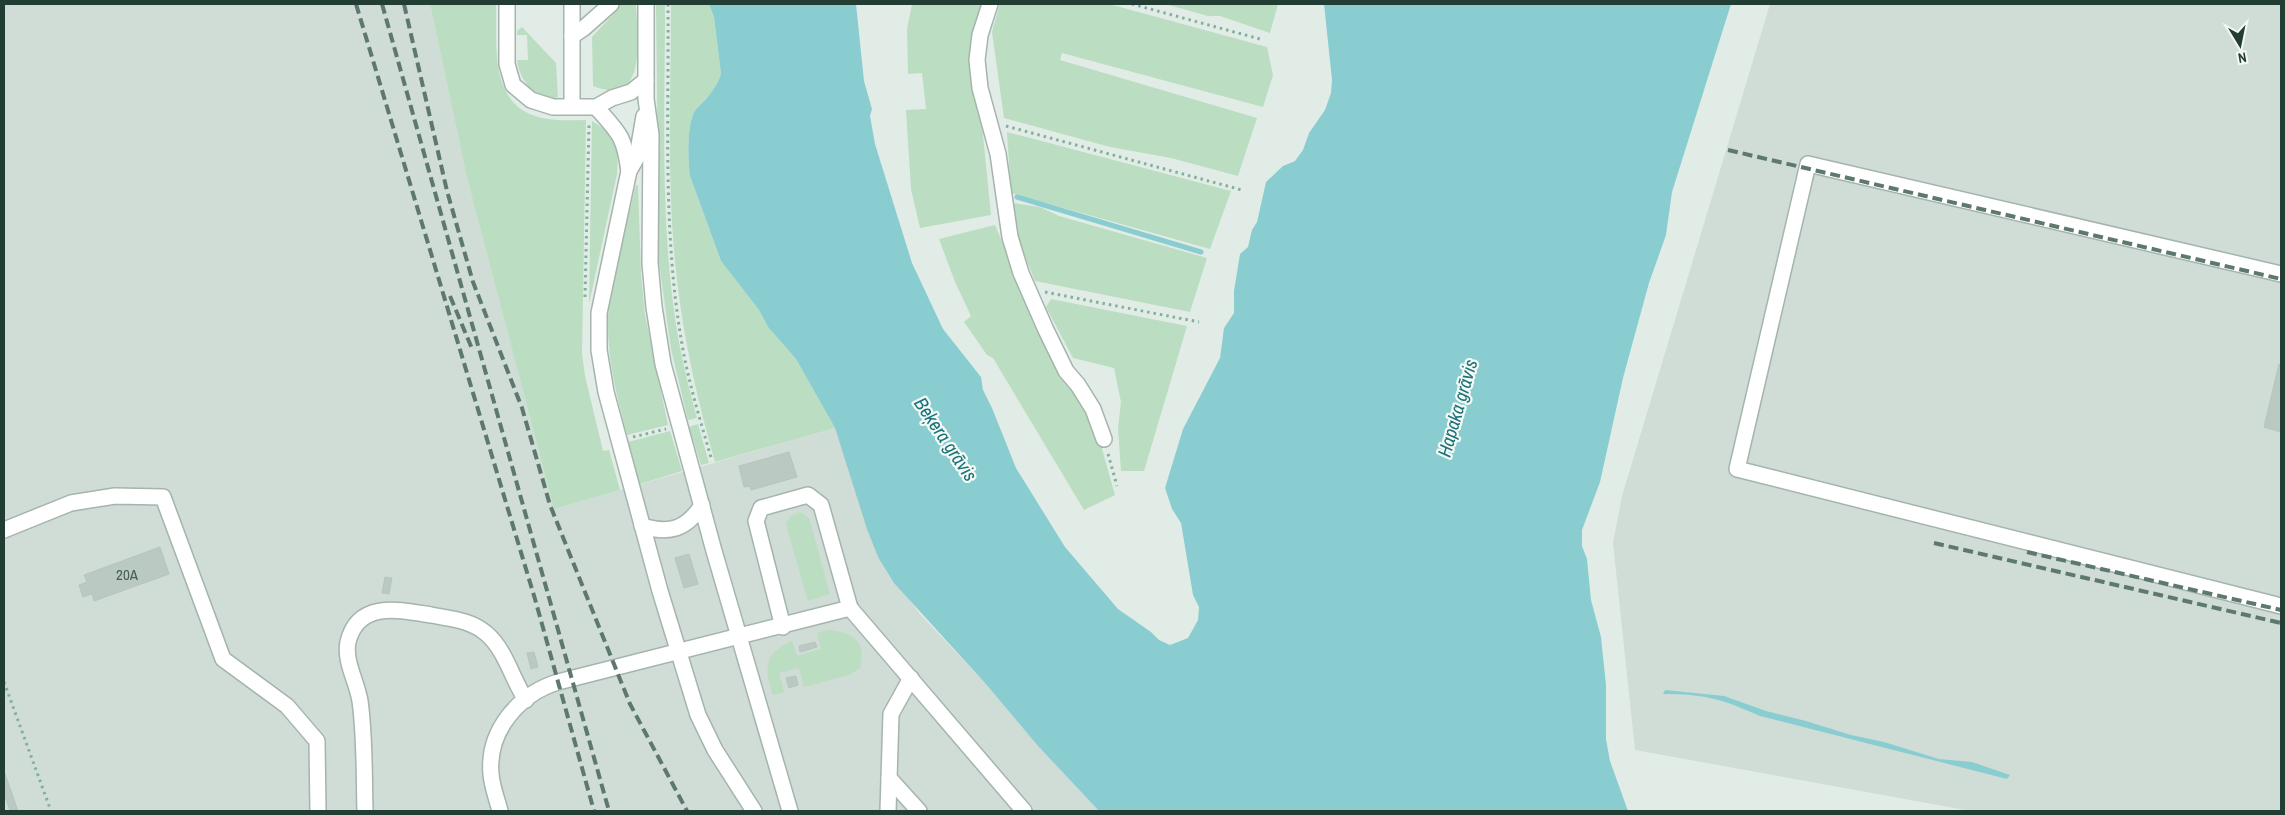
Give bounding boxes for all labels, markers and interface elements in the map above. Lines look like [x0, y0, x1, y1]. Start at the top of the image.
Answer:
north arrow [2215, 20, 2265, 70]
text: N [2237, 48, 2248, 67]
water label: Hapaka grāvis [1431, 356, 1483, 460]
water label: Beķera grāvis [908, 392, 984, 486]
house number: 20A [116, 564, 139, 585]

